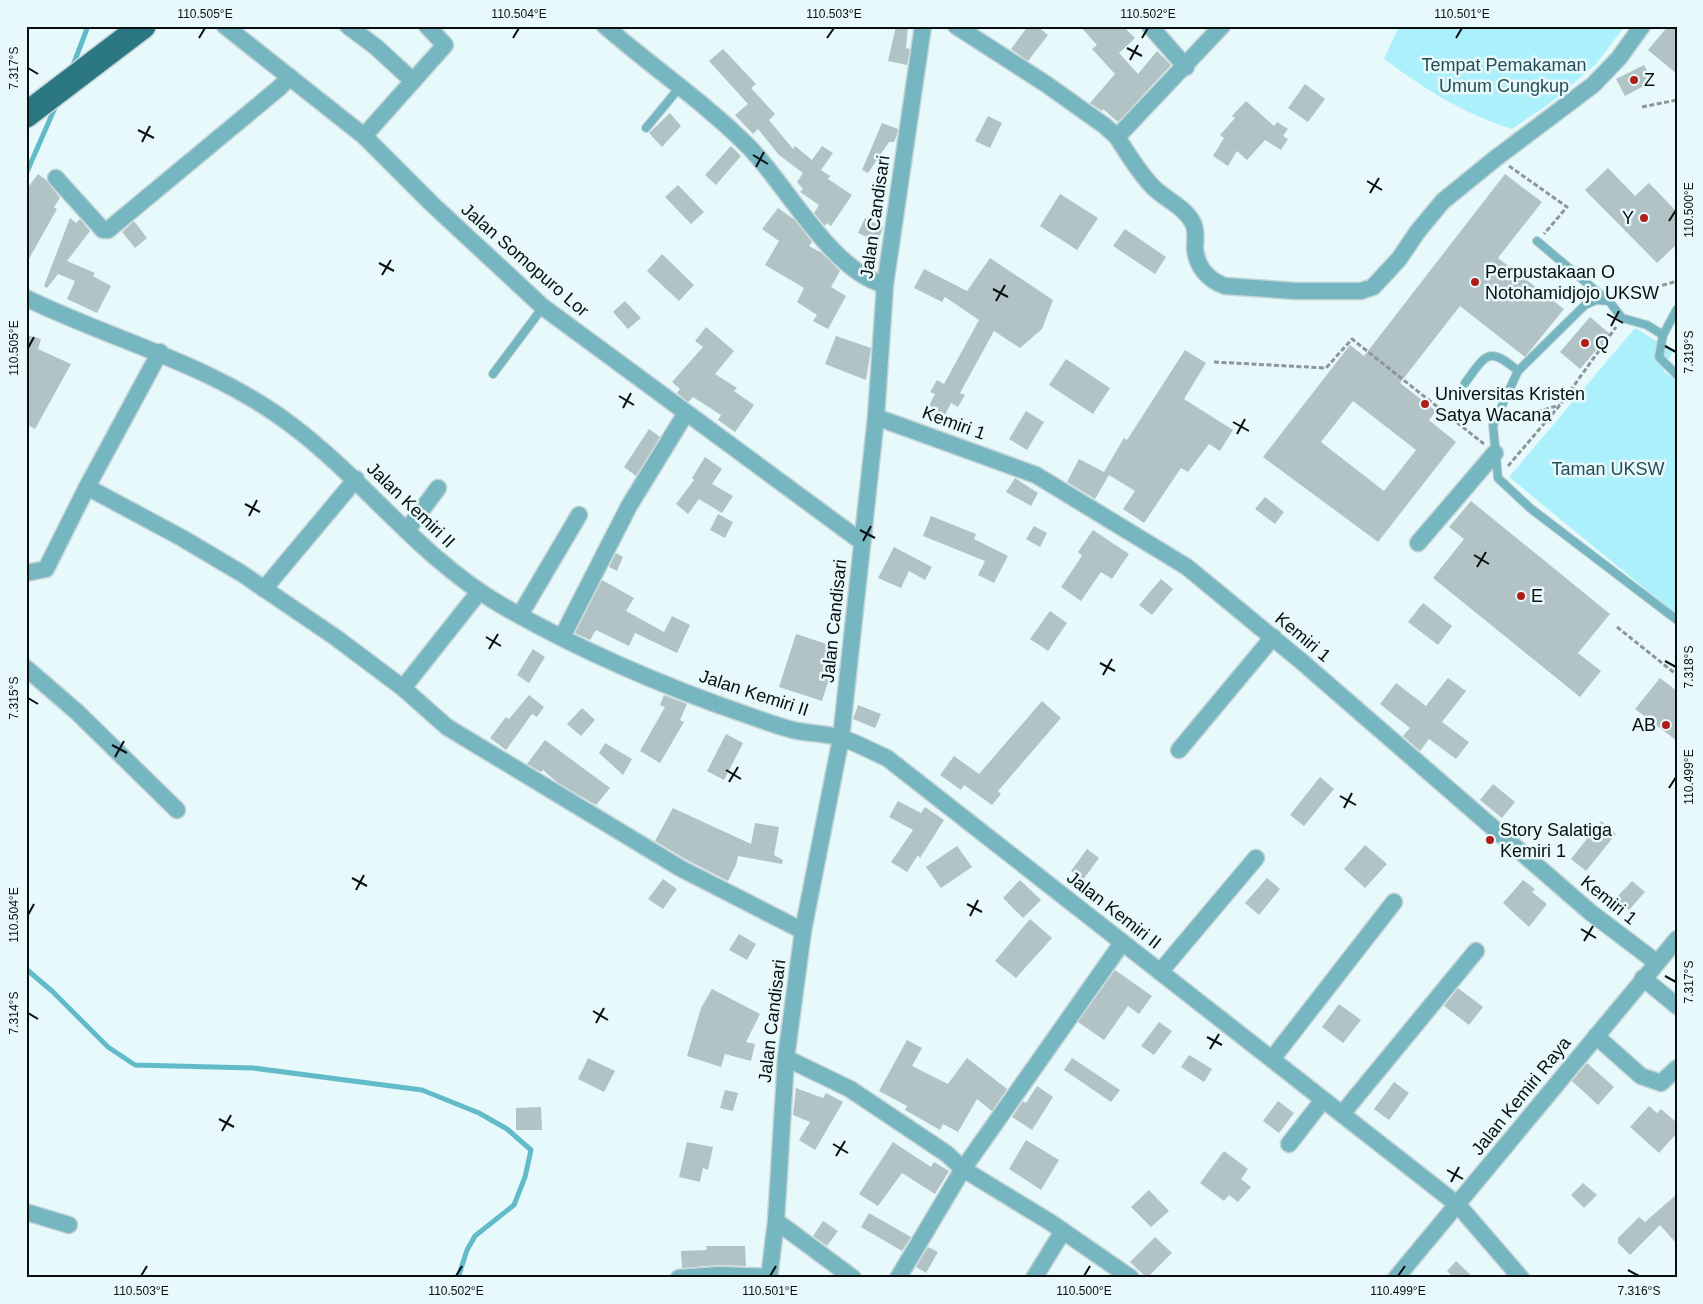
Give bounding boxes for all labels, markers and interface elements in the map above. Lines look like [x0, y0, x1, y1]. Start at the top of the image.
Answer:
text: 110.505°E [177, 7, 233, 21]
text: 110.504°E [491, 7, 547, 21]
text: 110.503°E [806, 7, 862, 21]
text: 110.502°E [1120, 7, 1176, 21]
text: 110.501°E [1434, 7, 1490, 21]
text: 7.317°S [7, 47, 21, 89]
park label: Tempat Pemakaman Umum Cungkup [1421, 55, 1587, 96]
place label: Z [1644, 70, 1655, 90]
marker: Z [1628, 74, 1640, 86]
street label: Jalan Candisari [856, 154, 894, 280]
text: 110.500°E [1682, 182, 1696, 238]
street label: Jalan Somopuro Lor [457, 199, 593, 321]
place label: Y [1622, 208, 1634, 228]
marker: Y [1638, 212, 1650, 224]
place label: Perpustakaan O Notohamidjojo UKSW [1485, 262, 1659, 303]
marker: Perpustakaan O Notohamidjojo UKSW [1469, 276, 1481, 288]
text: 110.505°E [7, 320, 21, 376]
text: 7.319°S [1682, 331, 1696, 373]
place label: Q [1595, 333, 1609, 353]
marker: Q [1579, 337, 1591, 349]
place label: Universitas Kristen Satya Wacana [1435, 384, 1585, 425]
marker: Universitas Kristen Satya Wacana [1419, 398, 1431, 410]
street label: Kemiri 1 [920, 402, 988, 444]
street label: Jalan Kemiri II [363, 458, 459, 552]
park label: Taman UKSW [1551, 459, 1665, 479]
street label: Jalan Candisari [818, 558, 850, 684]
place label: E [1531, 586, 1543, 606]
marker: E [1515, 590, 1527, 602]
street label: Kemiri 1 [1271, 608, 1335, 666]
text: 7.318°S [1682, 646, 1696, 688]
street label: Jalan Kemiri II [697, 666, 811, 720]
text: 7.315°S [7, 677, 21, 719]
place label: AB [1632, 715, 1656, 735]
marker: AB [1660, 719, 1672, 731]
text: 110.499°E [1682, 749, 1696, 805]
place label: Story Salatiga Kemiri 1 [1500, 820, 1613, 861]
marker: Story Salatiga Kemiri 1 [1484, 834, 1496, 846]
street label: Jalan Kemiri II [1063, 867, 1165, 953]
street label: Kemiri 1 [1577, 871, 1641, 929]
text: 110.504°E [7, 887, 21, 943]
street label: Jalan Candisari [755, 958, 789, 1084]
text: 7.317°S [1682, 961, 1696, 1003]
text: 7.314°S [7, 992, 21, 1034]
street label: Jalan Kemiri Raya [1467, 1032, 1575, 1159]
text: 110.503°E [113, 1284, 169, 1298]
text: 110.502°E [428, 1284, 484, 1298]
text: 110.501°E [742, 1284, 798, 1298]
text: 110.500°E [1056, 1284, 1112, 1298]
text: 110.499°E [1370, 1284, 1426, 1298]
text: 7.316°S [1618, 1284, 1660, 1298]

